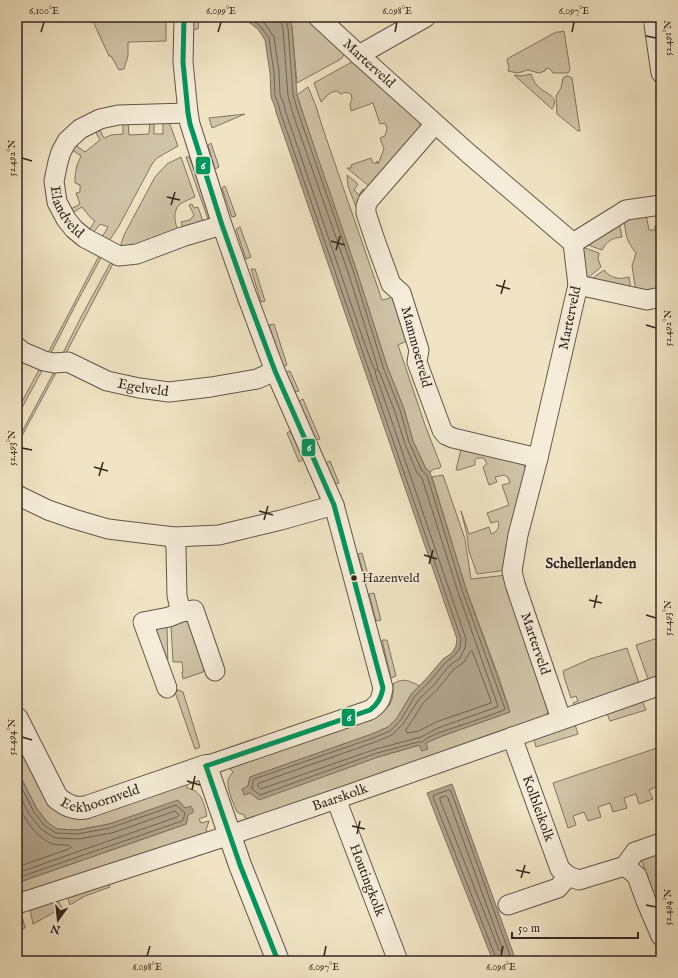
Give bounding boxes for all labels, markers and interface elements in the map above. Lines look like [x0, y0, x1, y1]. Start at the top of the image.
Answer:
text: 6.100°E [29, 5, 59, 18]
text: 6.099°E [206, 5, 236, 18]
text: 6.098°E [382, 5, 412, 18]
text: 6.097°E [559, 5, 589, 18]
text: 52.491°N [662, 20, 675, 56]
street label: Marterveld [339, 35, 399, 92]
text: 52.492°N [6, 140, 19, 176]
line badge: 6 [195, 156, 211, 175]
text: 6 [201, 159, 207, 173]
street label: Elandveld [46, 185, 88, 243]
street label: Marterveld [554, 284, 586, 351]
street label: Mammoetveld [397, 304, 436, 390]
text: 52.492°N [662, 310, 675, 346]
street label: Egelveld [116, 375, 170, 401]
text: 52.493°N [6, 430, 19, 466]
line badge: 6 [301, 438, 316, 457]
text: 6 [307, 441, 313, 455]
district label: Schellerlanden [546, 554, 636, 573]
place label: Hazenveld [362, 570, 420, 587]
marker: Hazenveld [349, 573, 359, 583]
text: 52.493°N [662, 600, 675, 636]
street label: Marterveld [516, 610, 554, 678]
line badge: 6 [341, 708, 356, 727]
text: 6 [347, 711, 353, 725]
text: 52.494°N [6, 718, 19, 755]
street label: Kolbleikolk [518, 773, 558, 844]
street label: Baarskolk [310, 779, 371, 815]
street label: Eekhoornveld [57, 780, 143, 817]
street label: Houtingkolk [345, 841, 389, 920]
text: 52.494°N [662, 888, 675, 925]
north arrow [38, 900, 78, 940]
scale bar [512, 914, 638, 940]
text: N [49, 921, 63, 937]
text: 50 m [518, 921, 540, 936]
text: 6.098°E [132, 961, 162, 974]
text: 6.097°E [309, 961, 339, 974]
text: 6.096°E [486, 961, 516, 974]

